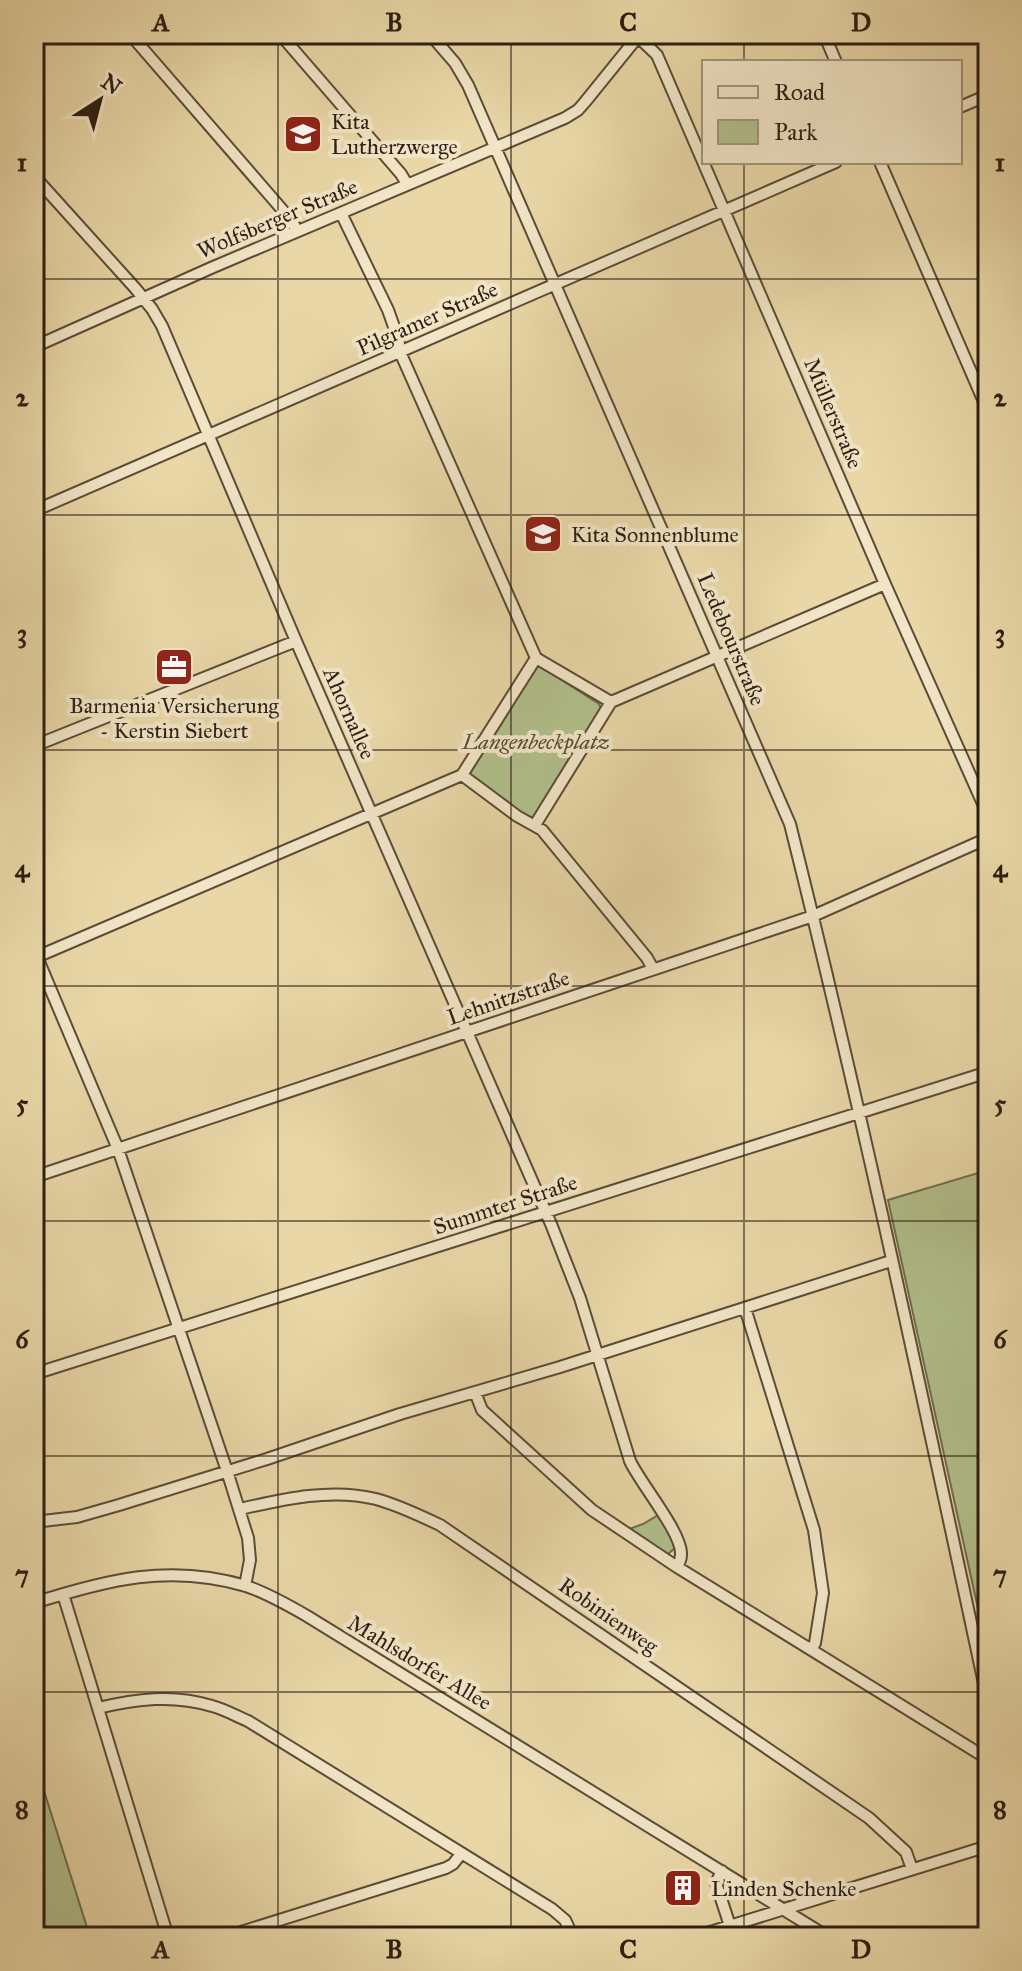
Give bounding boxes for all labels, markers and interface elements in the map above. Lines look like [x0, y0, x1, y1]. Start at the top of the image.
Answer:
text: A [150, 6, 170, 38]
text: B [385, 6, 403, 38]
text: C [619, 6, 637, 38]
text: D [851, 6, 871, 38]
north arrow [60, 60, 140, 140]
legend [702, 60, 962, 164]
text: N [96, 68, 127, 101]
text: Road [774, 77, 825, 107]
place label: Kita Lutherzwerge [331, 108, 458, 160]
school or university icon: Kita Lutherzwerge [282, 113, 324, 155]
text: Park [774, 117, 818, 147]
text: 1 [17, 146, 27, 178]
text: 1 [995, 146, 1005, 178]
street label: Wolfsberger Straße [193, 173, 361, 264]
street label: Pilgramer Straße [353, 275, 502, 362]
street label: Müllerstraße [798, 354, 869, 472]
text: 2 [16, 381, 30, 413]
text: 2 [994, 381, 1008, 413]
school or university icon: Kita Sonnenblume [522, 513, 564, 555]
place label: Kita Sonnenblume [571, 521, 739, 548]
street label: Ledebourstraße [691, 569, 772, 710]
text: 3 [17, 617, 27, 649]
text: 3 [995, 617, 1005, 649]
office icon: Barmenia Versicherung - Kerstin Siebert [153, 646, 195, 688]
street label: Ahornallee [317, 662, 382, 763]
place label: Barmenia Versicherung - Kerstin Siebert [69, 692, 280, 744]
park label: Langenbeckplatz [461, 728, 610, 755]
text: 4 [15, 852, 31, 884]
text: 4 [993, 852, 1009, 884]
street label: Lehnitzstraße [444, 964, 573, 1031]
text: 5 [16, 1087, 29, 1119]
text: 5 [994, 1087, 1007, 1119]
street label: Summter Straße [430, 1169, 581, 1240]
text: 6 [15, 1323, 30, 1355]
text: 6 [993, 1323, 1008, 1355]
text: 7 [15, 1558, 29, 1590]
text: 7 [993, 1558, 1007, 1590]
street label: Robinienweg [554, 1571, 664, 1660]
street label: Mahlsdorfer Allee [343, 1609, 497, 1716]
text: 8 [15, 1793, 29, 1825]
text: 8 [993, 1793, 1007, 1825]
building icon: Linden Schenke [662, 1867, 704, 1909]
place label: Linden Schenke [711, 1875, 856, 1902]
text: A [150, 1933, 170, 1965]
text: B [385, 1933, 403, 1965]
text: C [619, 1933, 637, 1965]
text: D [851, 1933, 871, 1965]

